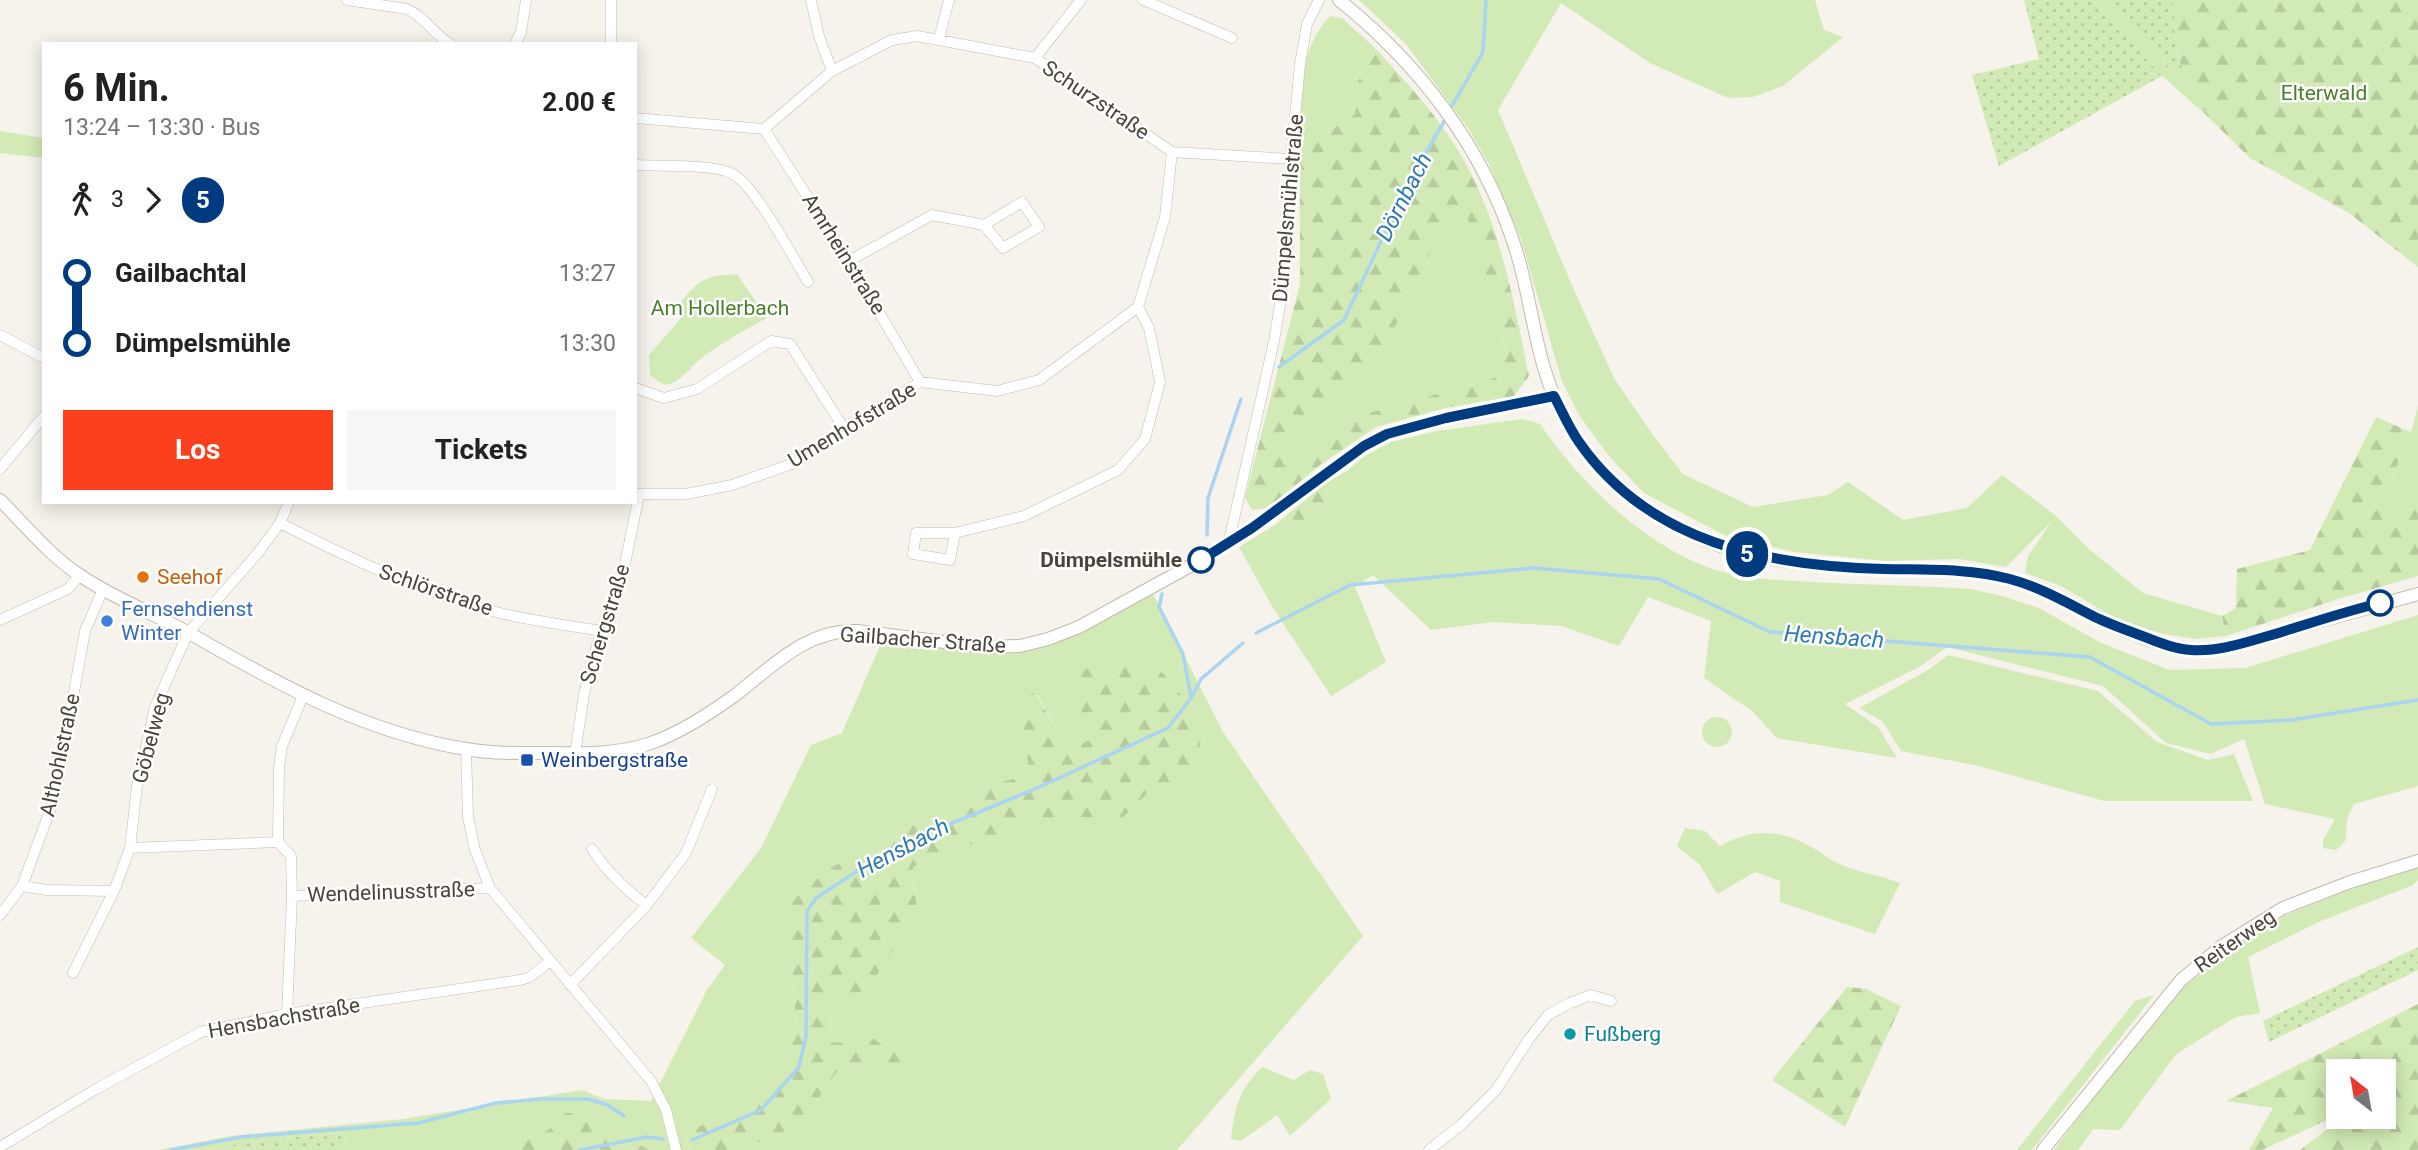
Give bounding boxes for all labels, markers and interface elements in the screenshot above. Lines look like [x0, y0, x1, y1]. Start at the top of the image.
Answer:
street label: Schurzstraße [1038, 55, 1154, 145]
text: 6 Min. [63, 66, 170, 110]
park label: Elterwald [2281, 81, 2367, 105]
text: 2.00 € [542, 87, 616, 117]
street label: Dümpelsmühlstraße [1268, 113, 1308, 303]
text: 13:24 – 13:30 · Bus [63, 114, 260, 141]
water label: Dörnbach [1370, 148, 1438, 246]
icon: walk [63, 181, 101, 219]
icon: forward [134, 181, 172, 219]
text: 3 [111, 186, 124, 213]
text: 5 [196, 186, 210, 214]
street label: Amrheinstraße [797, 189, 891, 319]
text: Gailbachtal [115, 258, 247, 288]
text: 13:27 [559, 260, 616, 287]
park label: Am Hollerbach [651, 296, 789, 320]
text: Dümpelsmühle [115, 328, 290, 358]
text: 13:30 [559, 330, 616, 357]
street label: Umenhofstraße [784, 377, 920, 473]
button: Los [63, 410, 333, 490]
button: Tickets [347, 410, 616, 490]
line badge: 5 [1724, 531, 1770, 577]
text: 5 [1740, 540, 1754, 568]
marker: Dümpelsmühle [1188, 547, 1214, 573]
place label: Dümpelsmühle [1040, 548, 1182, 572]
street label: Schlörstraße [376, 559, 496, 621]
street label: Schergstraße [575, 561, 635, 687]
place label: Seehof [157, 565, 223, 589]
marker: Seehof [135, 569, 151, 585]
unlabelled marker [2367, 590, 2393, 616]
place label: Fernsehdienst Winter [121, 597, 253, 645]
marker: Fernsehdienst Winter [99, 613, 115, 629]
water label: Hensbach [1783, 620, 1885, 654]
street label: Gailbacher Straße [839, 622, 1007, 658]
street label: Göbelweg [127, 690, 175, 786]
street label: Althohlstraße [35, 691, 85, 819]
place label: Weinbergstraße [541, 748, 688, 772]
marker: Weinbergstraße [519, 752, 535, 768]
water label: Hensbach [852, 813, 954, 883]
street label: Wendelinusstraße [307, 877, 475, 907]
street label: Reiterweg [2190, 904, 2280, 978]
street label: Hensbachstraße [206, 993, 362, 1043]
place label: Fußberg [1584, 1022, 1661, 1046]
marker: Fußberg [1562, 1026, 1578, 1042]
north arrow [2326, 1059, 2396, 1129]
map controls [2326, 1059, 2396, 1129]

